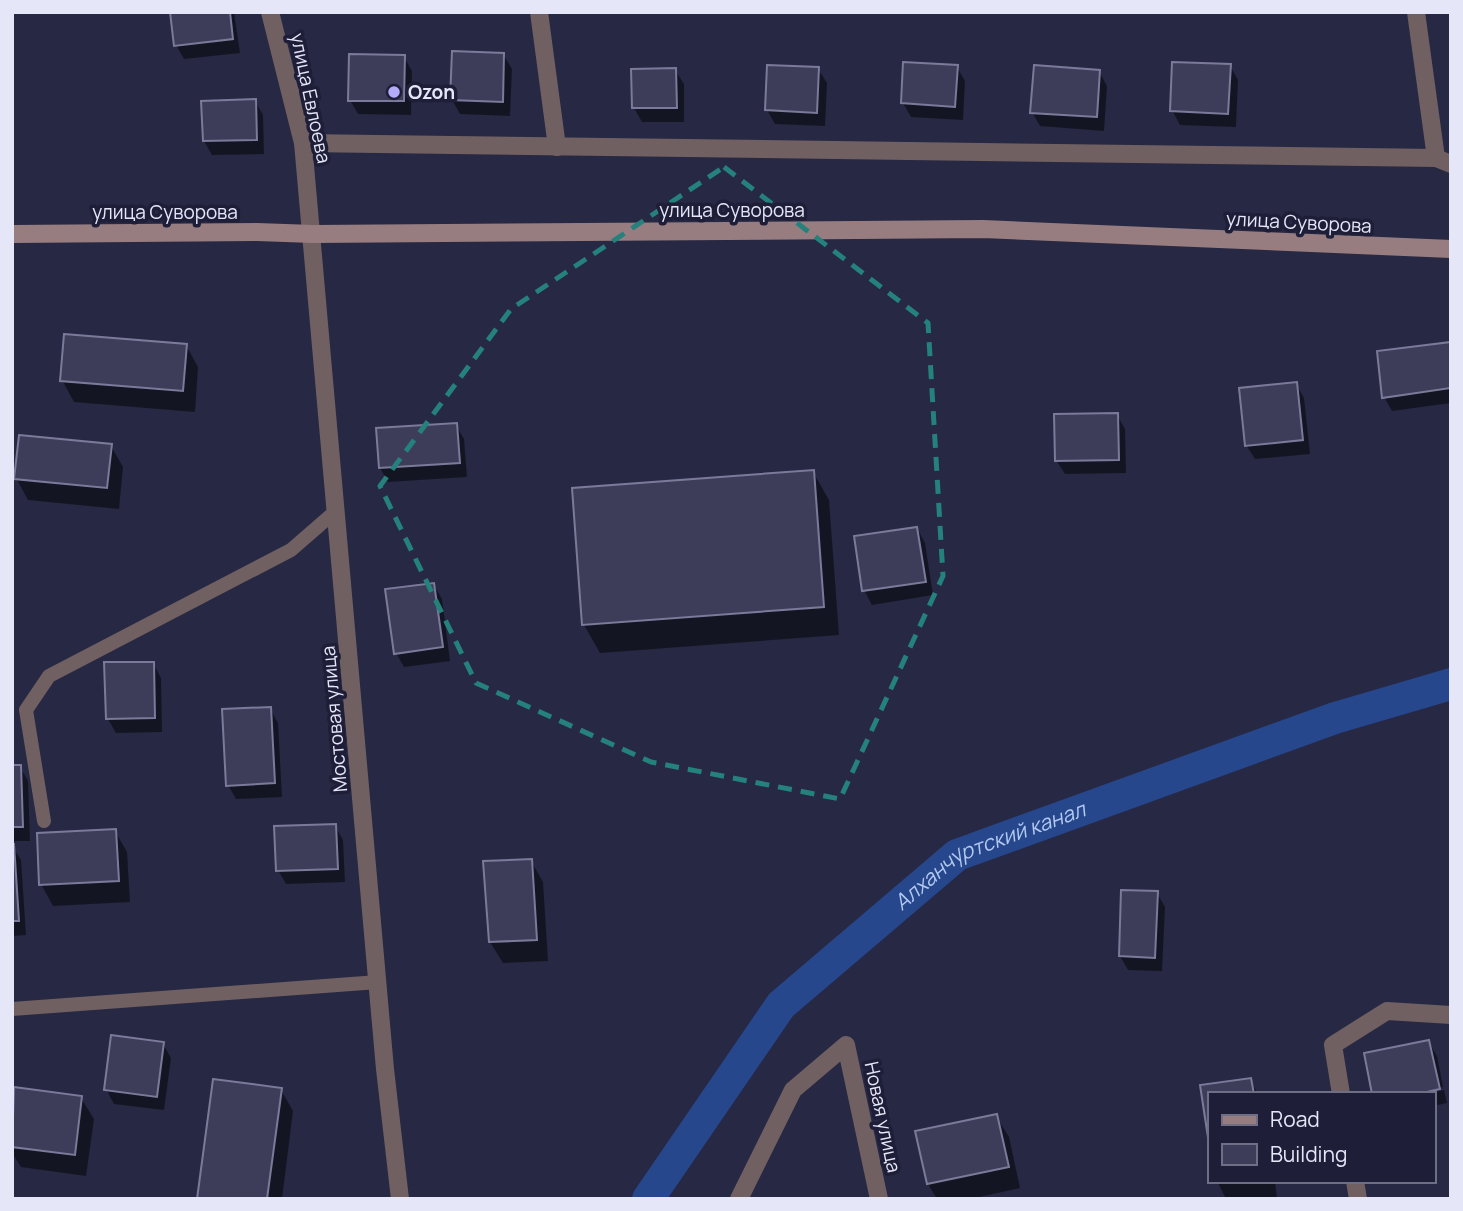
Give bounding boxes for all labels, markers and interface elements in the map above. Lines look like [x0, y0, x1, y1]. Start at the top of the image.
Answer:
street label: улица Евлоева [285, 30, 337, 166]
place label: Ozon [408, 79, 455, 105]
marker: Ozon [386, 84, 402, 100]
street label: улица Суворова [659, 197, 805, 223]
street label: улица Суворова [92, 199, 238, 225]
street label: улица Суворова [1226, 205, 1372, 239]
street label: Мостовая улица [315, 645, 353, 793]
water label: Алханчуртский канал [888, 794, 1091, 916]
street label: Новая улица [859, 1059, 907, 1175]
legend [1208, 1092, 1435, 1183]
text: Road [1270, 1105, 1320, 1133]
text: Building [1270, 1140, 1347, 1168]

